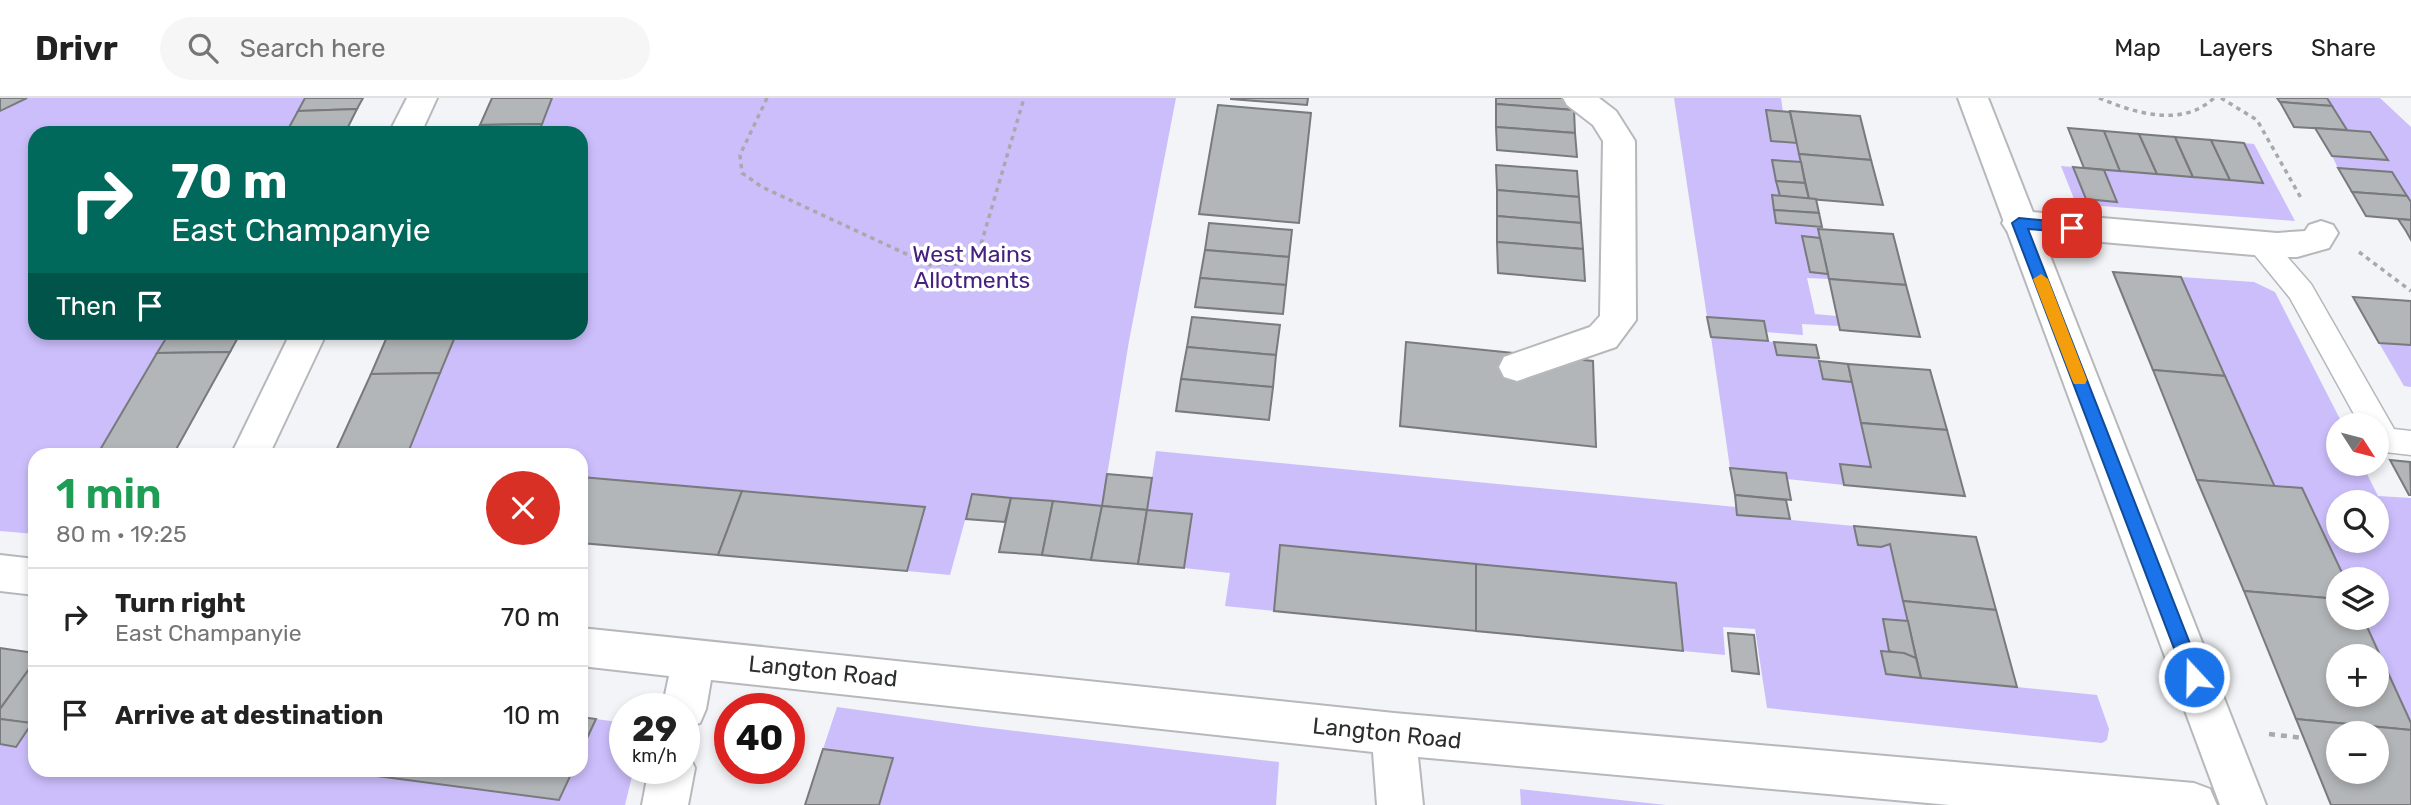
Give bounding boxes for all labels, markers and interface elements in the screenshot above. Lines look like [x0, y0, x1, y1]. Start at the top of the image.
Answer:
search box [160, 17, 650, 80]
text: Drivr [35, 29, 118, 68]
icon: search [184, 29, 222, 67]
text: Search here [240, 33, 386, 64]
text: Map [2114, 34, 2161, 62]
text: Layers [2199, 34, 2273, 62]
text: Share [2311, 34, 2376, 62]
text: 70 m [171, 152, 288, 210]
icon: right [56, 154, 147, 245]
pin [2042, 198, 2102, 258]
icon: arrive [2053, 209, 2091, 247]
text: East Champanyie [171, 211, 431, 249]
park label: West Mains Allotments [912, 240, 1032, 294]
icon: arrive [131, 287, 169, 325]
text: Then [56, 291, 117, 322]
north arrow [2326, 413, 2389, 476]
map controls [2326, 413, 2389, 784]
text: 1 min [56, 469, 162, 519]
button: close [486, 471, 560, 545]
button: search [2326, 490, 2389, 553]
text: 80 m · 19:25 [56, 520, 187, 548]
button: layers [2326, 567, 2389, 630]
text: Turn right [115, 588, 245, 619]
icon: right [56, 598, 94, 636]
text: 70 m [501, 602, 560, 633]
text: East Champanyie [115, 619, 302, 647]
position arrow [2157, 640, 2231, 714]
button: + [2326, 644, 2389, 707]
street label: Langton Road [747, 649, 899, 693]
speed limit sign: 40 [714, 693, 805, 784]
icon: arrive [56, 696, 94, 734]
text: Arrive at destination [115, 700, 383, 731]
text: 10 m [503, 700, 560, 731]
text: 29 [632, 708, 677, 750]
street label: Langton Road [1311, 711, 1463, 755]
button: − [2326, 721, 2389, 784]
text: km/h [632, 745, 677, 767]

